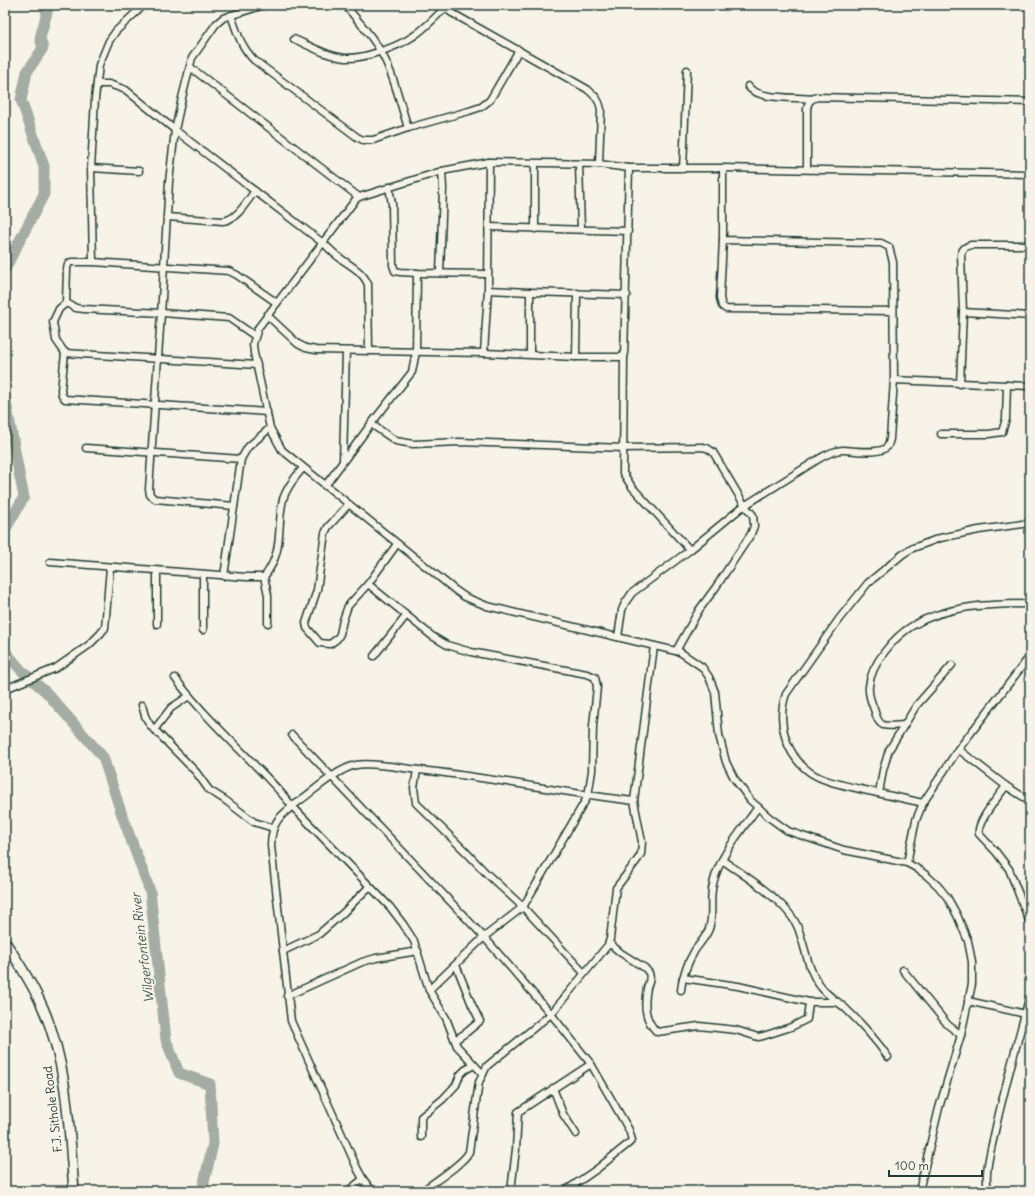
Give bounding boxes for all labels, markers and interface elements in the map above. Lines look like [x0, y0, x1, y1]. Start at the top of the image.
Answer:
water label: Wilgerfontein River [127, 890, 158, 1004]
street label: F.J. Sithole Road [40, 1065, 65, 1153]
scale bar [889, 1152, 982, 1178]
text: 100 m [895, 1158, 929, 1173]

